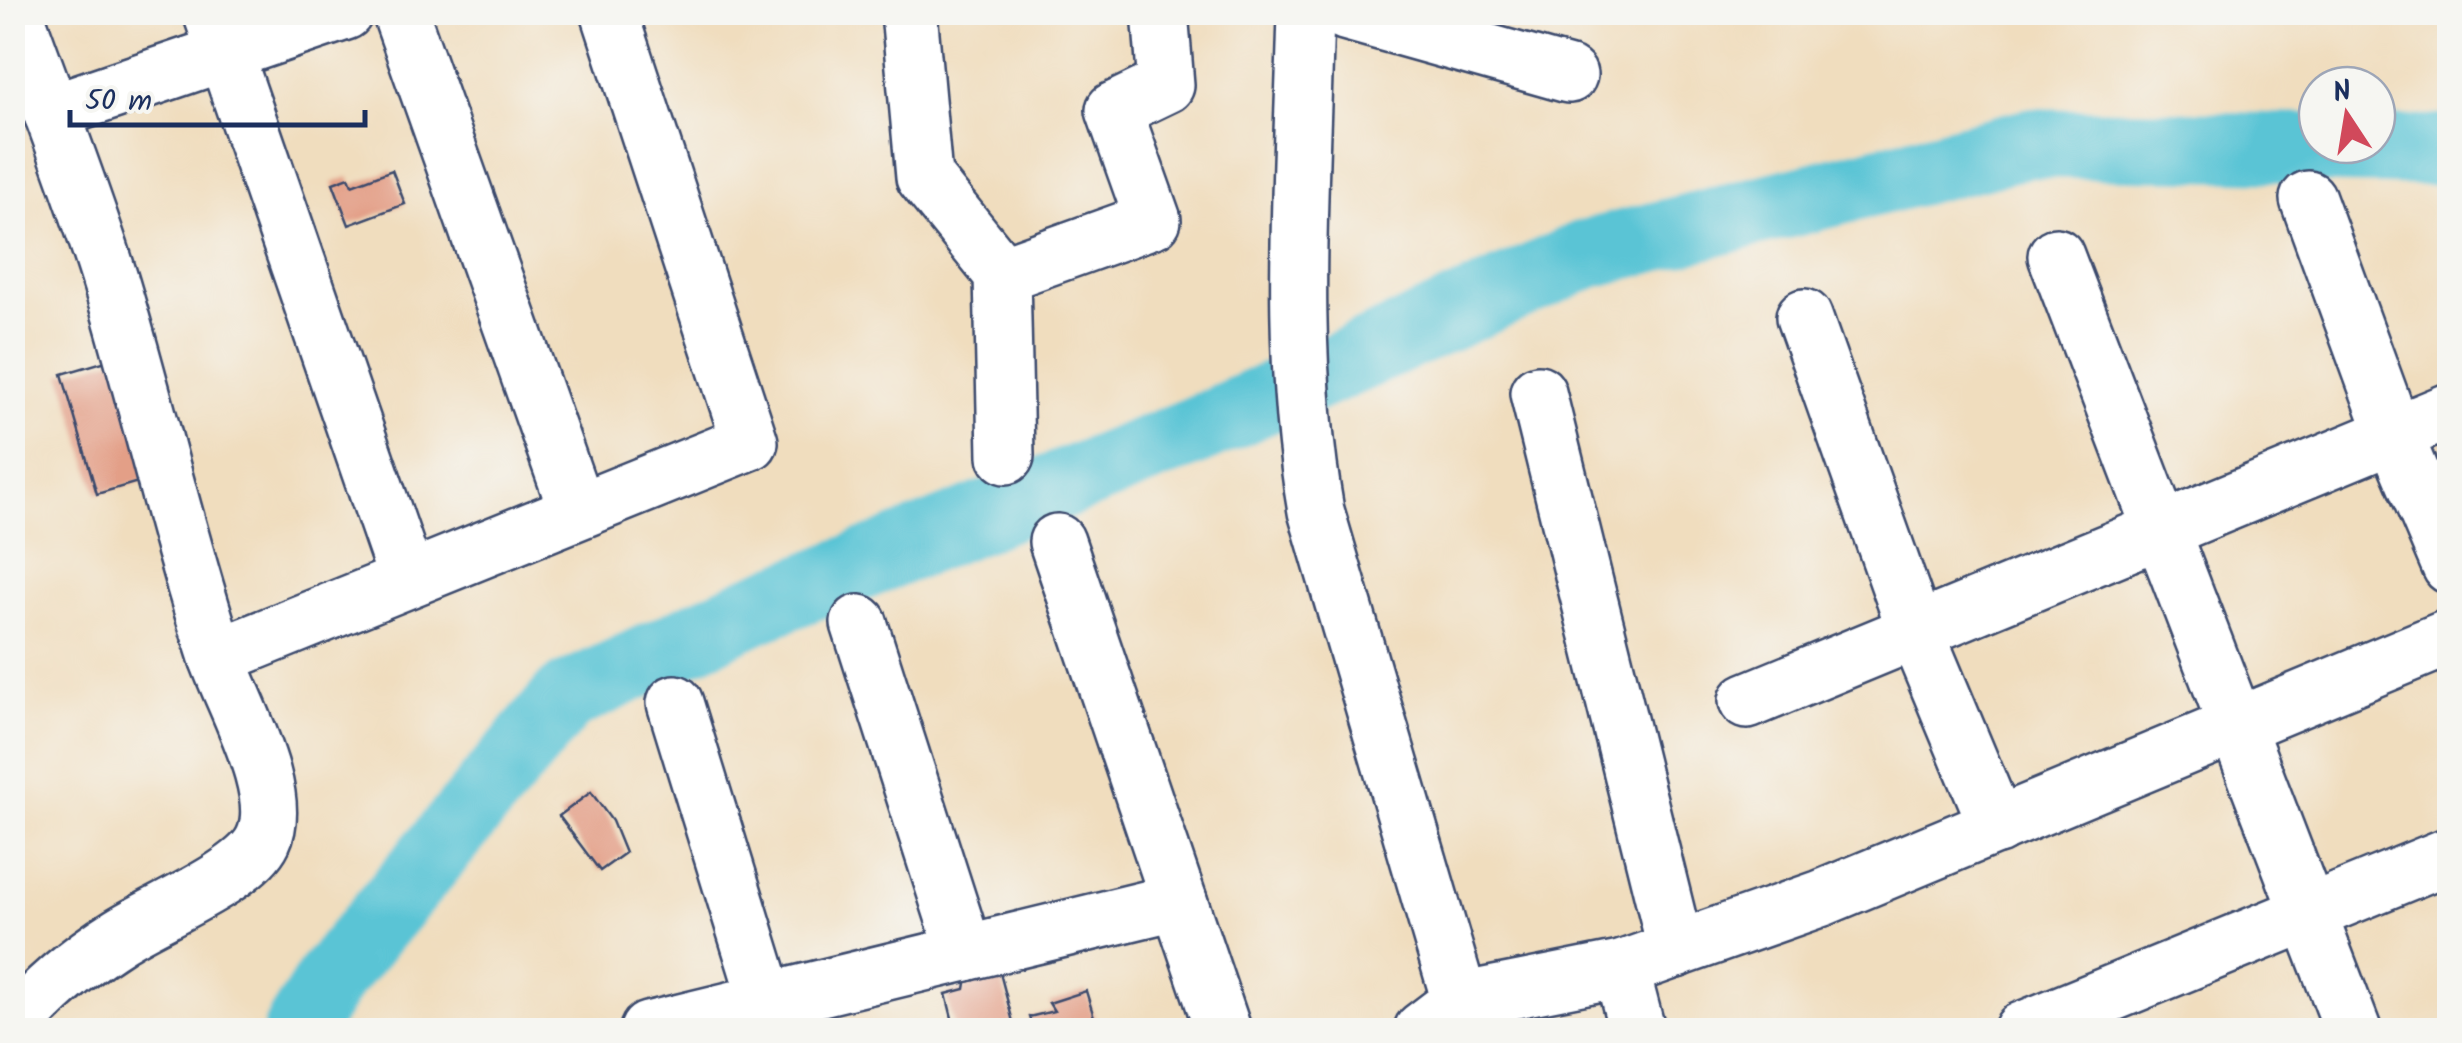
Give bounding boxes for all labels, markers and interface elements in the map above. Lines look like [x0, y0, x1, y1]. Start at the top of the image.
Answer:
scale bar [70, 65, 365, 127]
north arrow [2297, 65, 2397, 165]
text: N [2329, 69, 2356, 117]
text: 50 m [85, 78, 152, 126]

